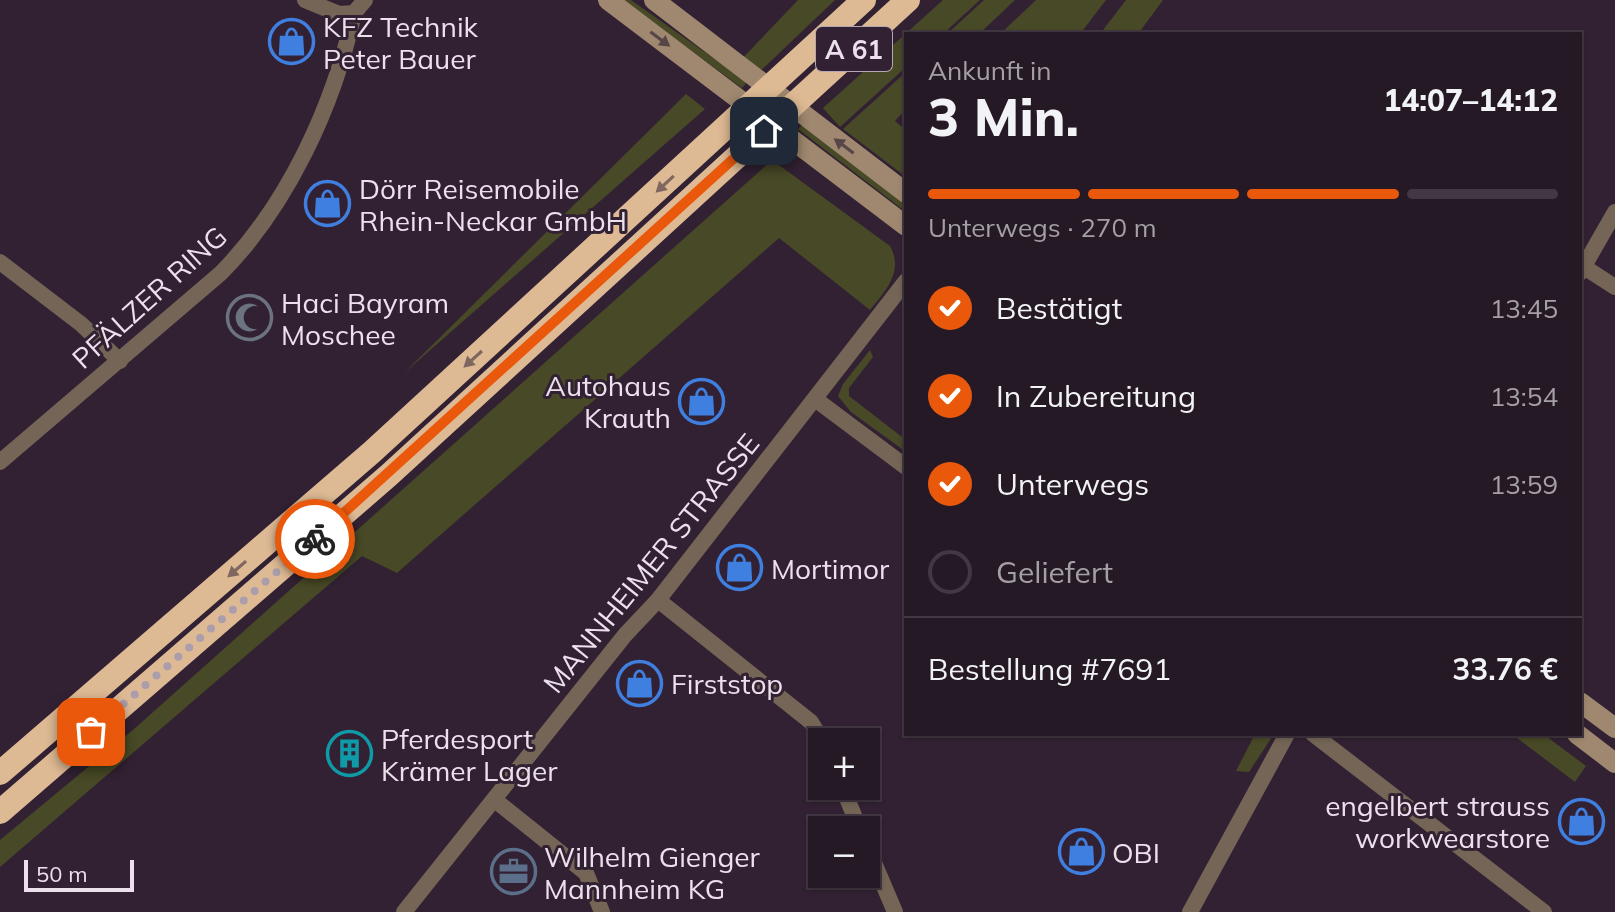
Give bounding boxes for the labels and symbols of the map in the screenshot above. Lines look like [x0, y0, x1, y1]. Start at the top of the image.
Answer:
place label: KFZ Technik Peter Bauer [323, 9, 479, 76]
shop icon: KFZ Technik Peter Bauer [268, 18, 316, 66]
road number: A 61 [816, 27, 892, 71]
one-way arrow [650, 31, 670, 47]
pin [730, 97, 798, 165]
one-way arrow [833, 138, 855, 154]
place label: Dörr Reisemobile Rhein-Neckar GmbH [359, 171, 627, 238]
one-way arrow [656, 174, 675, 192]
shop icon: Dörr Reisemobile Rhein-Neckar GmbH [304, 180, 352, 228]
street label: PFÄLZER RING [64, 218, 234, 376]
place label: Haci Bayram Moschee [281, 285, 449, 352]
mosque icon: Haci Bayram Moschee [226, 294, 274, 342]
one-way arrow [464, 350, 483, 368]
place label: Autohaus Krauth [545, 368, 671, 435]
shop icon: Autohaus Krauth [678, 377, 726, 425]
street label: MANNHEIMER STRASSE [536, 426, 766, 700]
courier [275, 499, 355, 579]
shop icon: Mortimor [716, 544, 764, 592]
place label: Mortimor [771, 551, 890, 586]
one-way arrow [227, 559, 246, 577]
shop icon: Firststop [616, 659, 664, 707]
place label: Firststop [671, 666, 783, 701]
pin [57, 698, 125, 766]
place label: Pferdesport Krämer Lager [381, 721, 558, 788]
building icon: Pferdesport Krämer Lager [326, 730, 374, 778]
place label: engelbert strauss workwearstore [1325, 788, 1550, 855]
shop icon: engelbert strauss workwearstore [1557, 797, 1605, 845]
shop icon: OBI [1057, 828, 1105, 876]
place label: OBI [1112, 835, 1160, 870]
place label: Wilhelm Gienger Mannheim KG [544, 839, 761, 906]
office icon: Wilhelm Gienger Mannheim KG [489, 848, 537, 896]
scale bar [24, 856, 134, 892]

